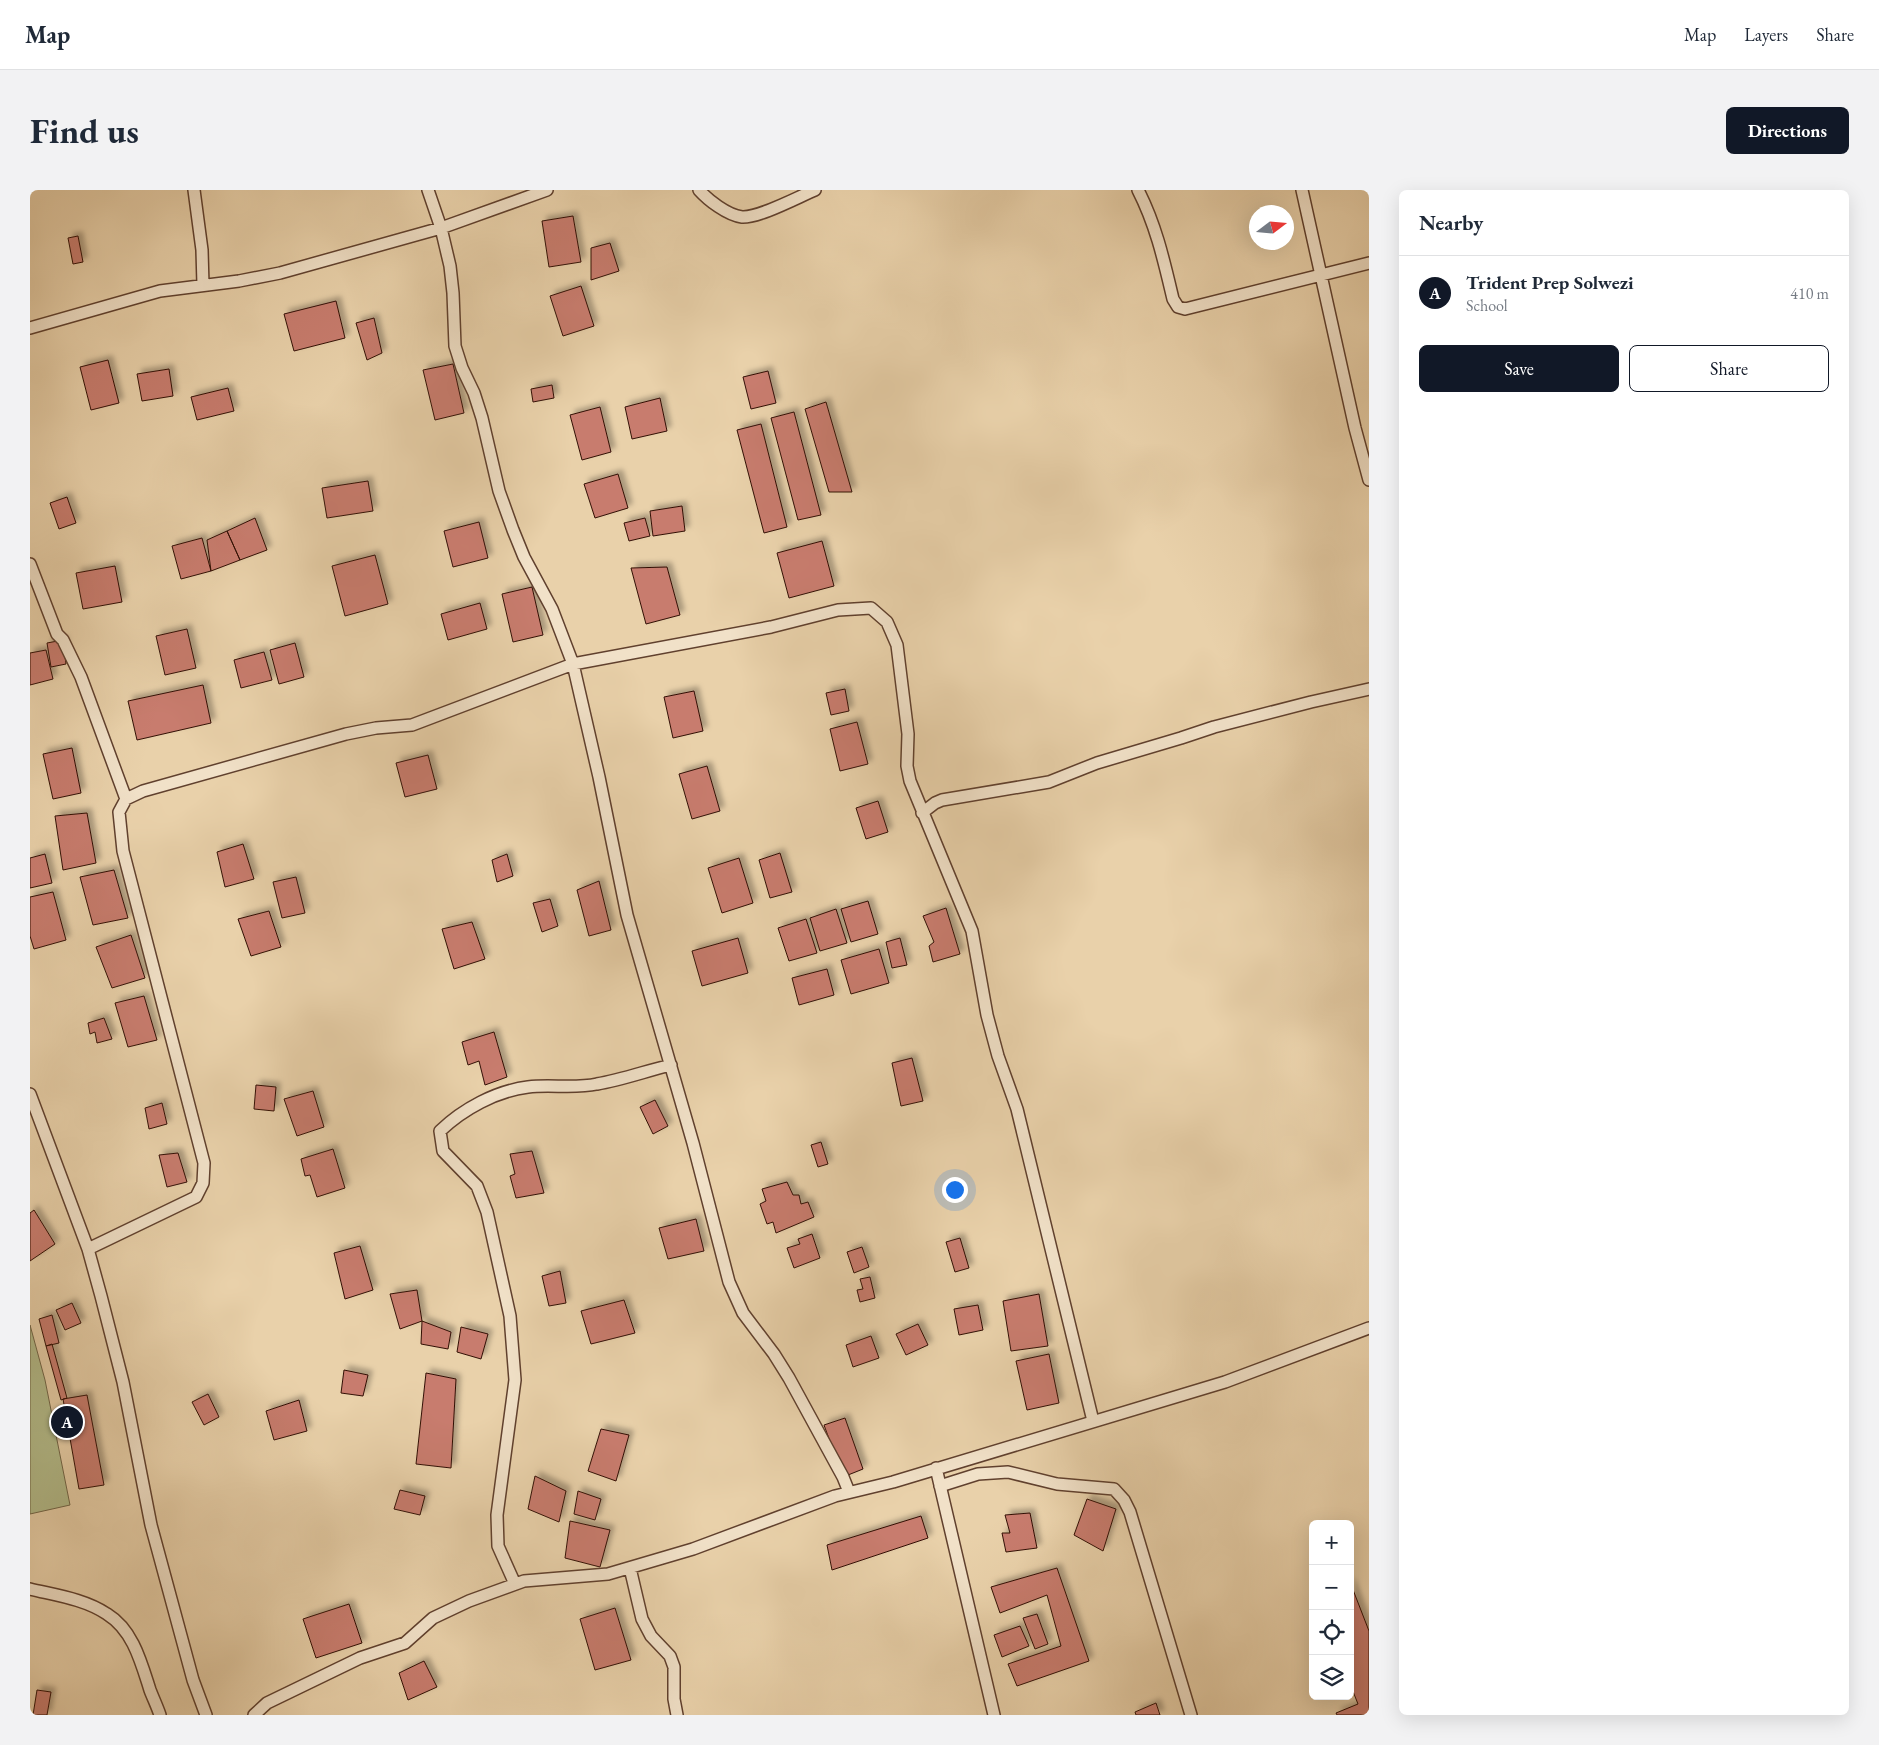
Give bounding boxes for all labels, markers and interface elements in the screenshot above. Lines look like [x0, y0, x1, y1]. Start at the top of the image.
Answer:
text: Map [25, 19, 70, 50]
text: Map [1684, 23, 1716, 46]
text: Layers [1744, 23, 1788, 46]
text: Share [1816, 23, 1854, 46]
button: Directions [1726, 107, 1849, 154]
text: Find us [30, 108, 139, 153]
north arrow [1249, 205, 1294, 250]
text: Nearby [1419, 209, 1483, 236]
text: Trident Prep Solwezi [1466, 270, 1634, 295]
text: A [1429, 283, 1441, 304]
text: 410 m [1790, 283, 1829, 304]
text: School [1466, 295, 1508, 316]
button: Save [1419, 345, 1619, 392]
button: Share [1629, 345, 1829, 392]
your location [942, 1177, 968, 1203]
pin: A [51, 1403, 83, 1441]
map controls [1309, 1520, 1354, 1700]
button: + [1309, 1520, 1354, 1565]
button: − [1309, 1565, 1354, 1610]
button: locate [1309, 1610, 1354, 1655]
button: layers [1309, 1655, 1354, 1700]

